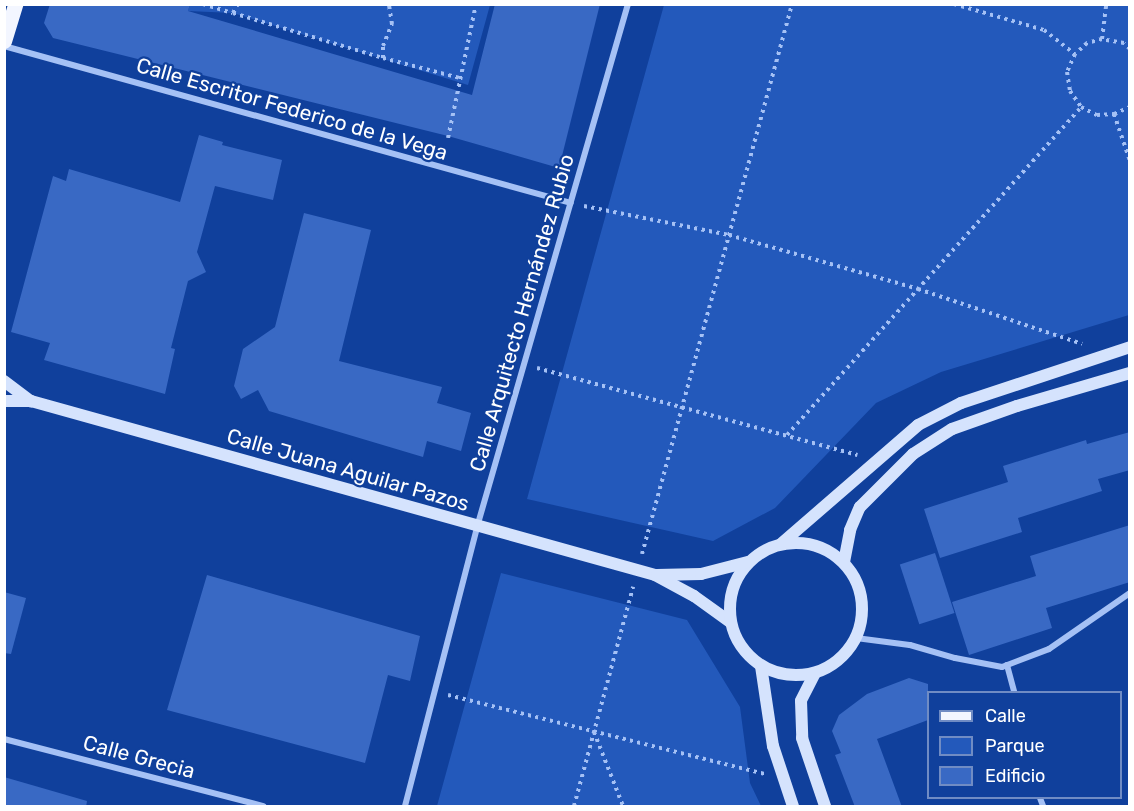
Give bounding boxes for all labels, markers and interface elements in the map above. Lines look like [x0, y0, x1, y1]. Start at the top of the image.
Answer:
street label: Calle Escritor Federico de la Vega [133, 52, 451, 166]
street label: Calle Arquitecto Hernández Rubio [464, 151, 580, 475]
street label: Calle Juana Aguilar Pazos [223, 423, 473, 517]
legend [927, 691, 1122, 799]
text: Calle [985, 705, 1026, 727]
street label: Calle Grecia [80, 730, 198, 784]
text: Parque [985, 735, 1045, 757]
text: Edificio [985, 765, 1045, 787]

